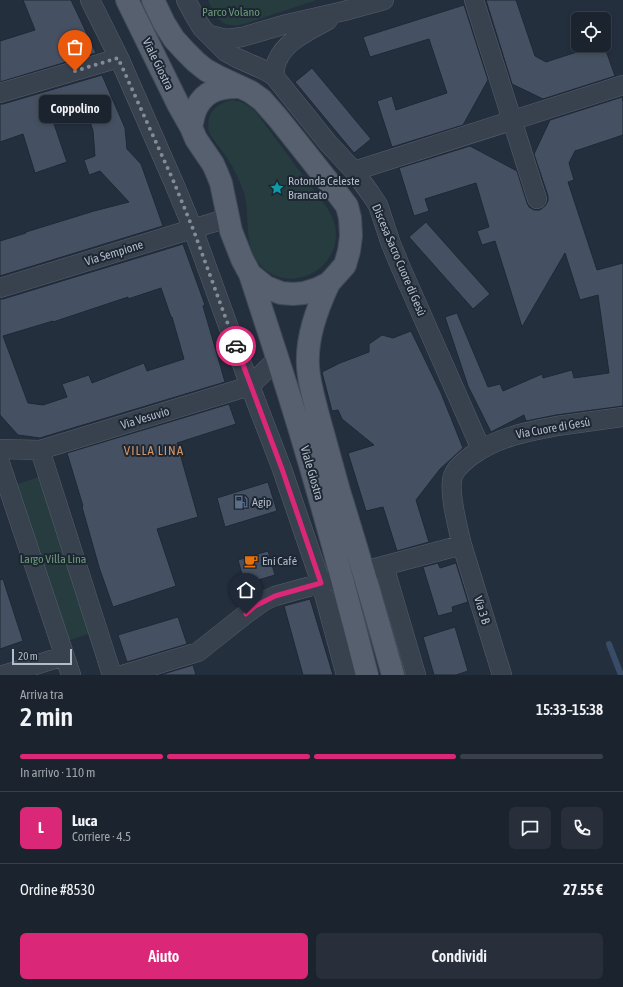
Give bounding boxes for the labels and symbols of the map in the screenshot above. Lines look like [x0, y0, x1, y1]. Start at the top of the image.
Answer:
park label: Parco Volano [202, 5, 260, 19]
pin [58, 30, 92, 71]
street label: Viale Giostra [139, 36, 177, 92]
callout: Coppolino [39, 95, 111, 123]
place label: Rotonda Celeste Brancato [288, 174, 360, 202]
place icon: Rotonda Celeste Brancato [269, 180, 285, 196]
street label: Discesa Sacro Cuore di Gesù [369, 202, 429, 318]
street label: Via Sempione [83, 237, 145, 269]
courier [216, 326, 256, 366]
street label: Via Vesuvio [119, 404, 171, 432]
street label: Via Cuore di Gesù [515, 415, 591, 441]
district label: VILLA LINA [124, 443, 184, 458]
street label: Viale Giostra [298, 444, 326, 502]
fuel station icon: Agip [233, 494, 249, 510]
place label: Agip [252, 495, 272, 509]
park label: Largo Villa Lina [20, 552, 86, 566]
cafe icon: Eni Café [243, 553, 259, 569]
place label: Eni Café [262, 554, 297, 568]
pin [229, 573, 263, 614]
street label: Via 3 B [471, 594, 493, 626]
scale bar [12, 647, 72, 666]

